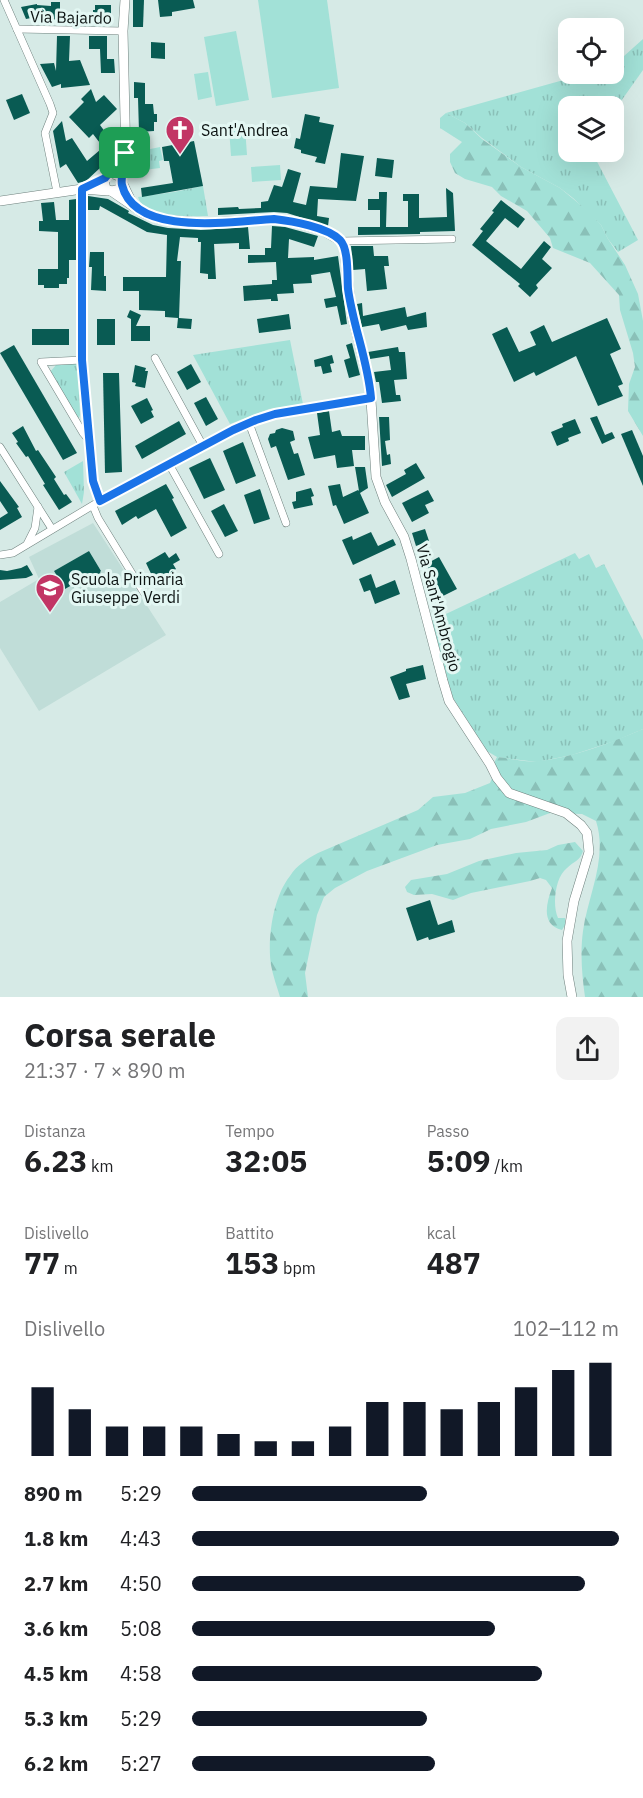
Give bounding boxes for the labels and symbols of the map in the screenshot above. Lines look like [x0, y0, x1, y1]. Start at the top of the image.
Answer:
street label: Via Bajardo [30, 6, 112, 28]
church icon: Sant'Andrea [164, 114, 196, 156]
place label: Sant'Andrea [201, 120, 289, 140]
pin [99, 127, 150, 178]
street label: Via Sant'Ambrogio [412, 542, 466, 674]
place label: Scuola Primaria Giuseppe Verdi [71, 569, 184, 607]
school or university icon: Scuola Primaria Giuseppe Verdi [34, 572, 66, 614]

